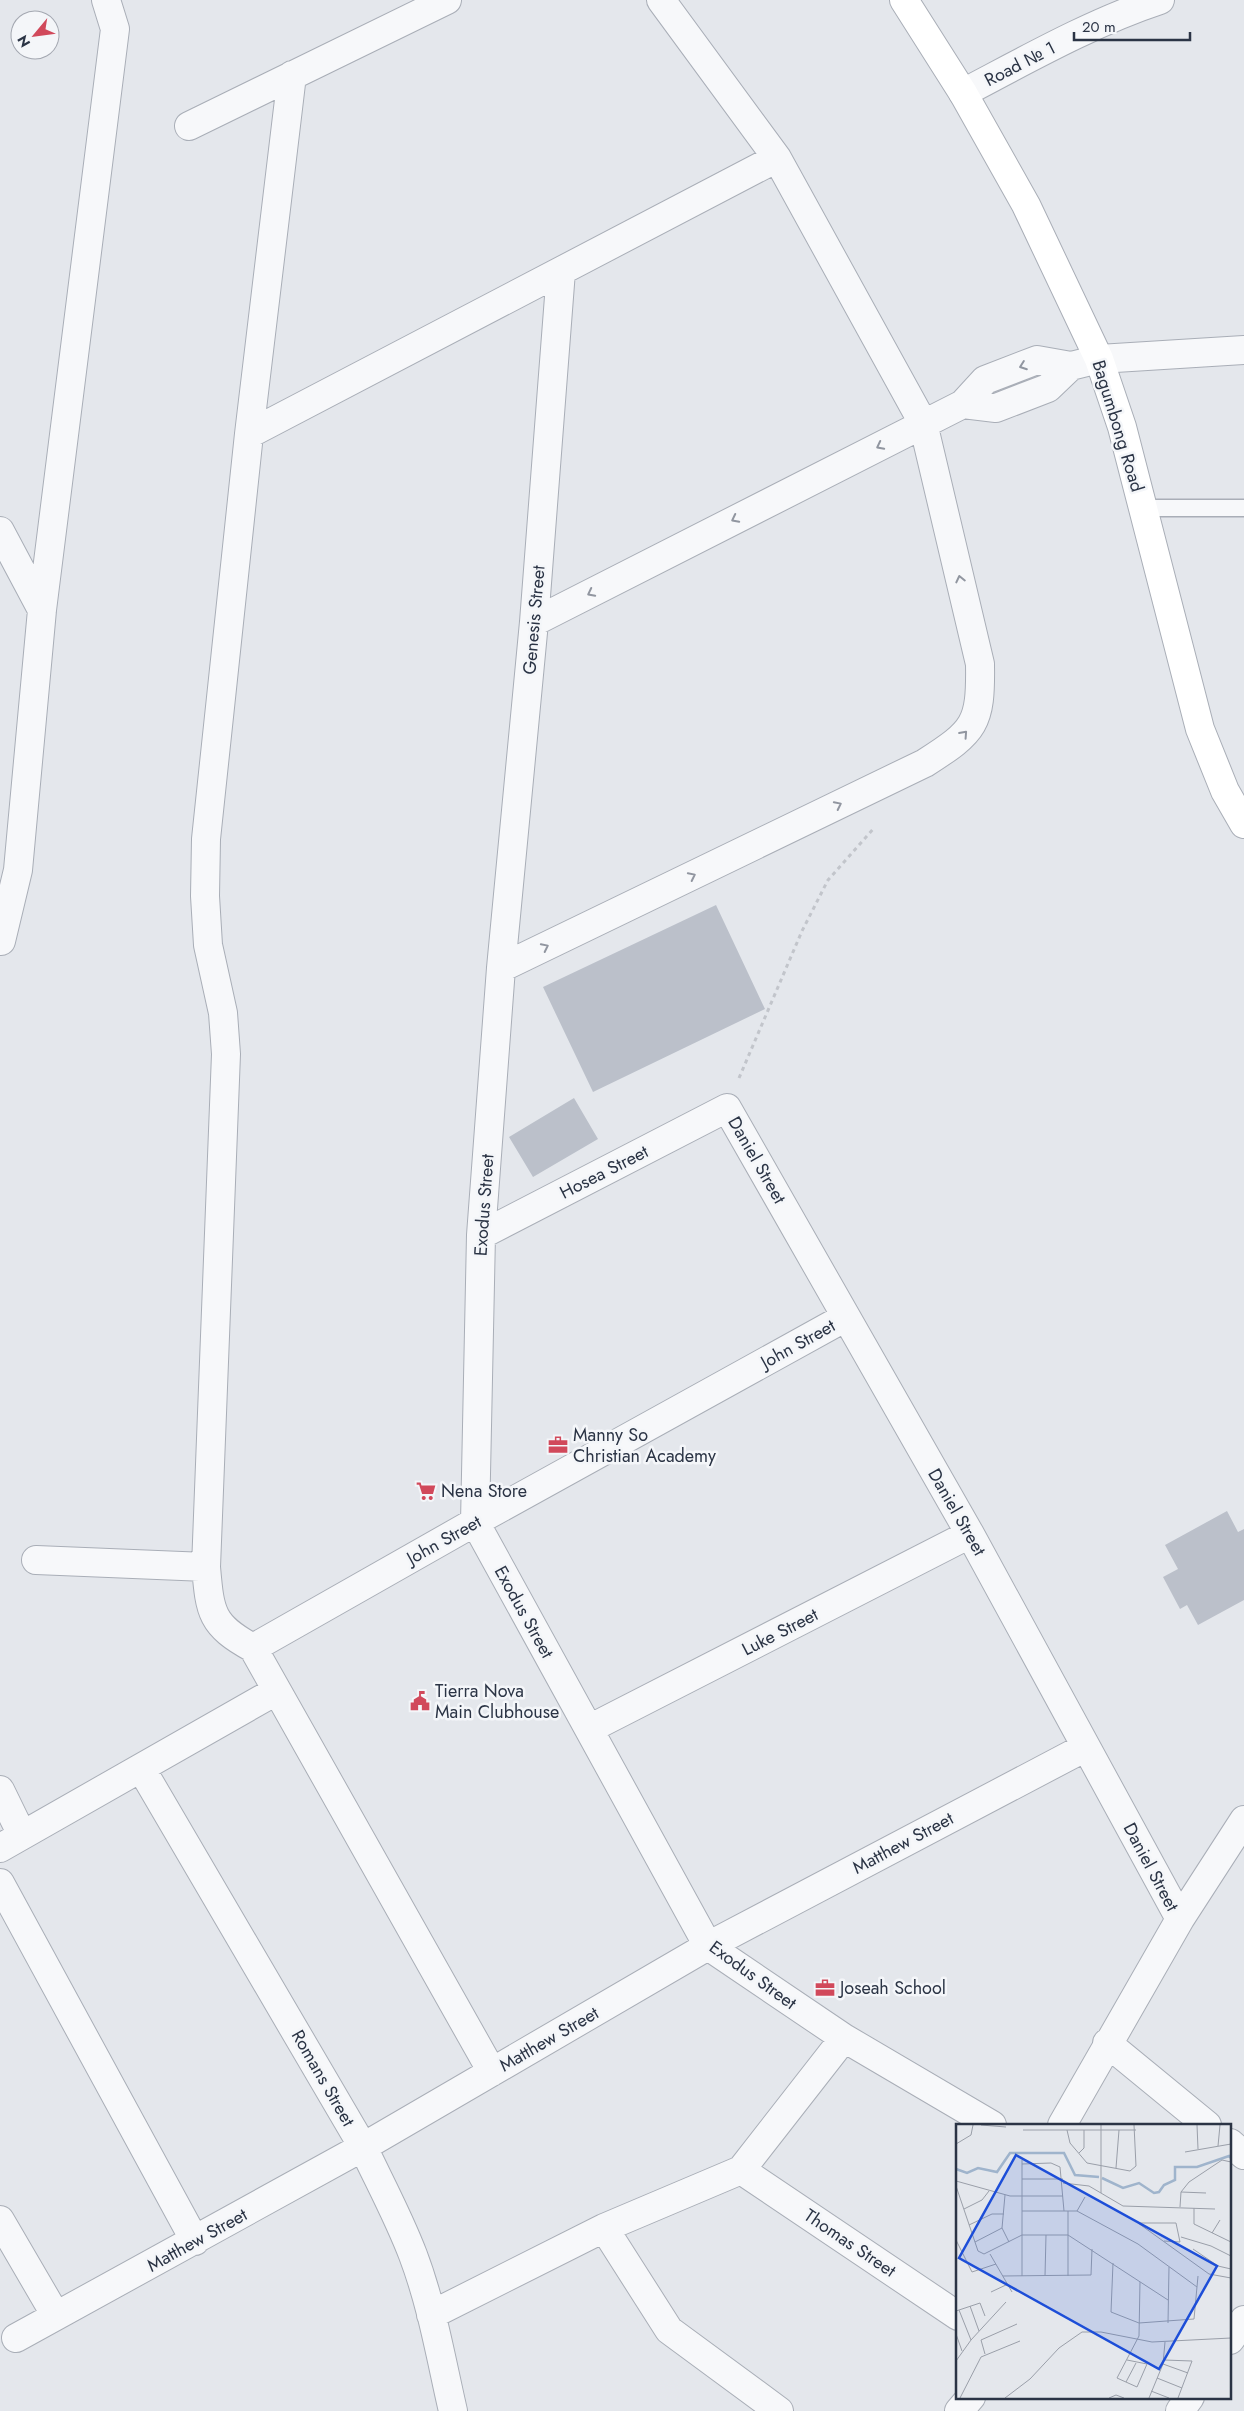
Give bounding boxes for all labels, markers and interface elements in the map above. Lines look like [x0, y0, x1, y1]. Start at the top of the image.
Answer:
north arrow [10, 10, 60, 60]
scale bar [1074, 10, 1190, 42]
text: 20 m [1082, 16, 1116, 38]
text: N [12, 32, 35, 51]
street label: Road № 1 [980, 35, 1060, 93]
street label: Bagumbong Road [1086, 357, 1150, 495]
one-way arrow [1019, 360, 1028, 370]
one-way arrow [876, 440, 885, 450]
one-way arrow [731, 513, 740, 523]
street label: Genesis Street [516, 564, 552, 676]
one-way arrow [955, 574, 966, 583]
one-way arrow [587, 587, 596, 597]
one-way arrow [958, 731, 967, 740]
one-way arrow [833, 801, 842, 811]
one-way arrow [686, 872, 695, 882]
one-way arrow [540, 943, 549, 953]
street label: Daniel Street [722, 1112, 793, 1209]
street label: Hosea Street [555, 1138, 653, 1205]
street label: Exodus Street [467, 1152, 501, 1257]
street label: John Street [754, 1313, 840, 1376]
place label: Manny So Christian Academy [573, 1422, 716, 1469]
office icon: Manny So Christian Academy [547, 1434, 569, 1456]
street label: Daniel Street [922, 1464, 993, 1561]
place label: Nena Store [441, 1478, 527, 1504]
supermarket icon: Nena Store [415, 1480, 437, 1502]
street label: John Street [400, 1509, 486, 1572]
street label: Exodus Street [488, 1561, 561, 1664]
street label: Luke Street [737, 1601, 823, 1662]
place label: Tierra Nova Main Clubhouse [435, 1678, 559, 1725]
public building icon: Tierra Nova Main Clubhouse [409, 1690, 431, 1712]
street label: Matthew Street [848, 1805, 959, 1881]
street label: Daniel Street [1117, 1818, 1186, 1916]
street label: Exodus Street [704, 1934, 803, 2016]
place label: Joseah School [838, 1975, 946, 2001]
office icon: Joseah School [814, 1977, 836, 1999]
street label: Matthew Street [494, 2000, 604, 2078]
street label: Romans Street [285, 2025, 362, 2132]
inset map [956, 2124, 1232, 2398]
street label: Matthew Street [142, 2201, 252, 2278]
street label: Thomas Street [799, 2203, 902, 2284]

